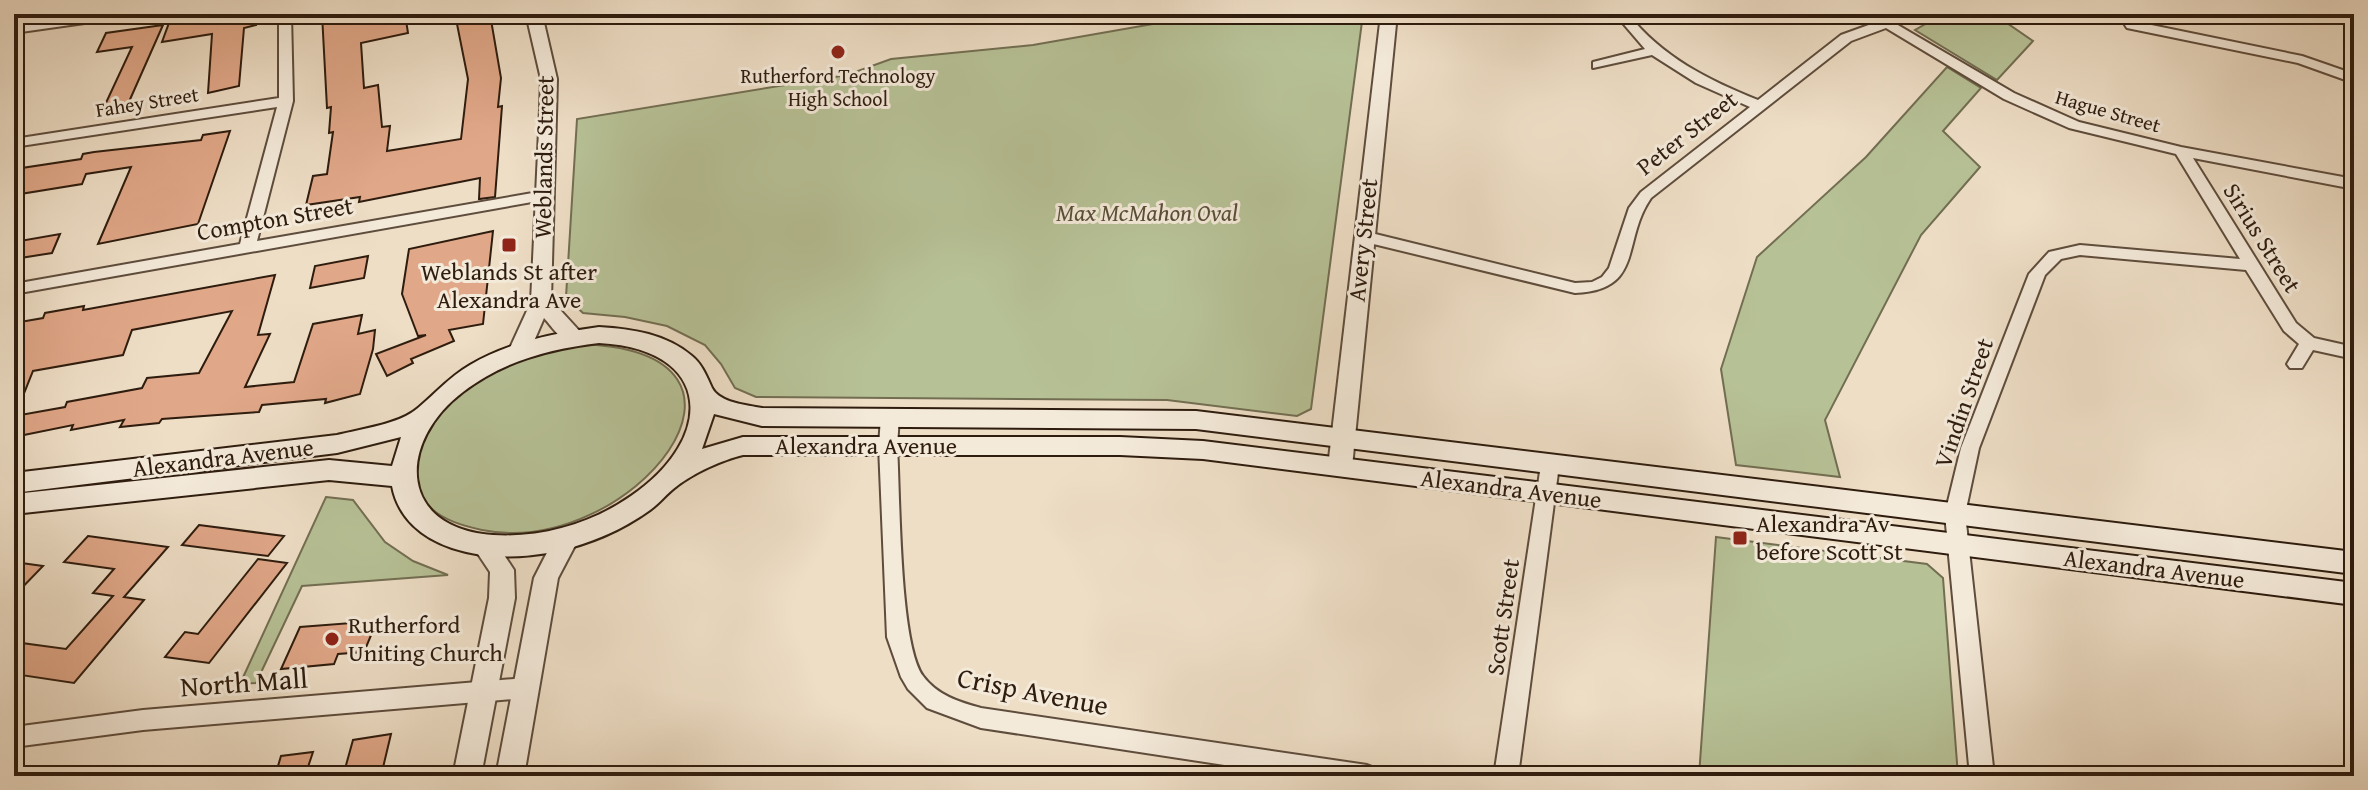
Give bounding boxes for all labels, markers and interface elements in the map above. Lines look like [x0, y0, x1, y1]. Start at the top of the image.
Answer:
marker: Rutherford Technology High School [829, 43, 847, 61]
place label: Rutherford Technology High School [741, 61, 935, 113]
street label: Weblands Street [525, 75, 562, 239]
street label: Fahey Street [93, 79, 201, 124]
street label: Peter Street [1629, 82, 1745, 183]
street label: Hague Street [2052, 82, 2164, 139]
street label: Avery Street [1339, 176, 1386, 303]
street label: Sirius Street [2215, 176, 2310, 300]
street label: Compton Street [194, 187, 356, 249]
park label: Max McMahon Oval [1056, 195, 1238, 230]
marker: Weblands St after Alexandra Ave [500, 236, 518, 254]
place label: Weblands St after Alexandra Ave [421, 254, 597, 317]
street label: Vindin Street [1925, 333, 2002, 472]
street label: Alexandra Avenue [775, 428, 957, 463]
street label: Alexandra Avenue [130, 429, 315, 486]
street label: Alexandra Avenue [1419, 460, 1604, 517]
place label: Alexandra Av before Scott St [1756, 506, 1903, 569]
marker: Alexandra Av before Scott St [1731, 529, 1749, 547]
street label: Alexandra Avenue [2062, 540, 2247, 597]
street label: Scott Street [1477, 556, 1528, 678]
place label: Rutherford Uniting Church [348, 607, 503, 670]
marker: Rutherford Uniting Church [323, 630, 341, 648]
street label: Crisp Avenue [954, 656, 1112, 725]
street label: North Mall [179, 657, 309, 706]

